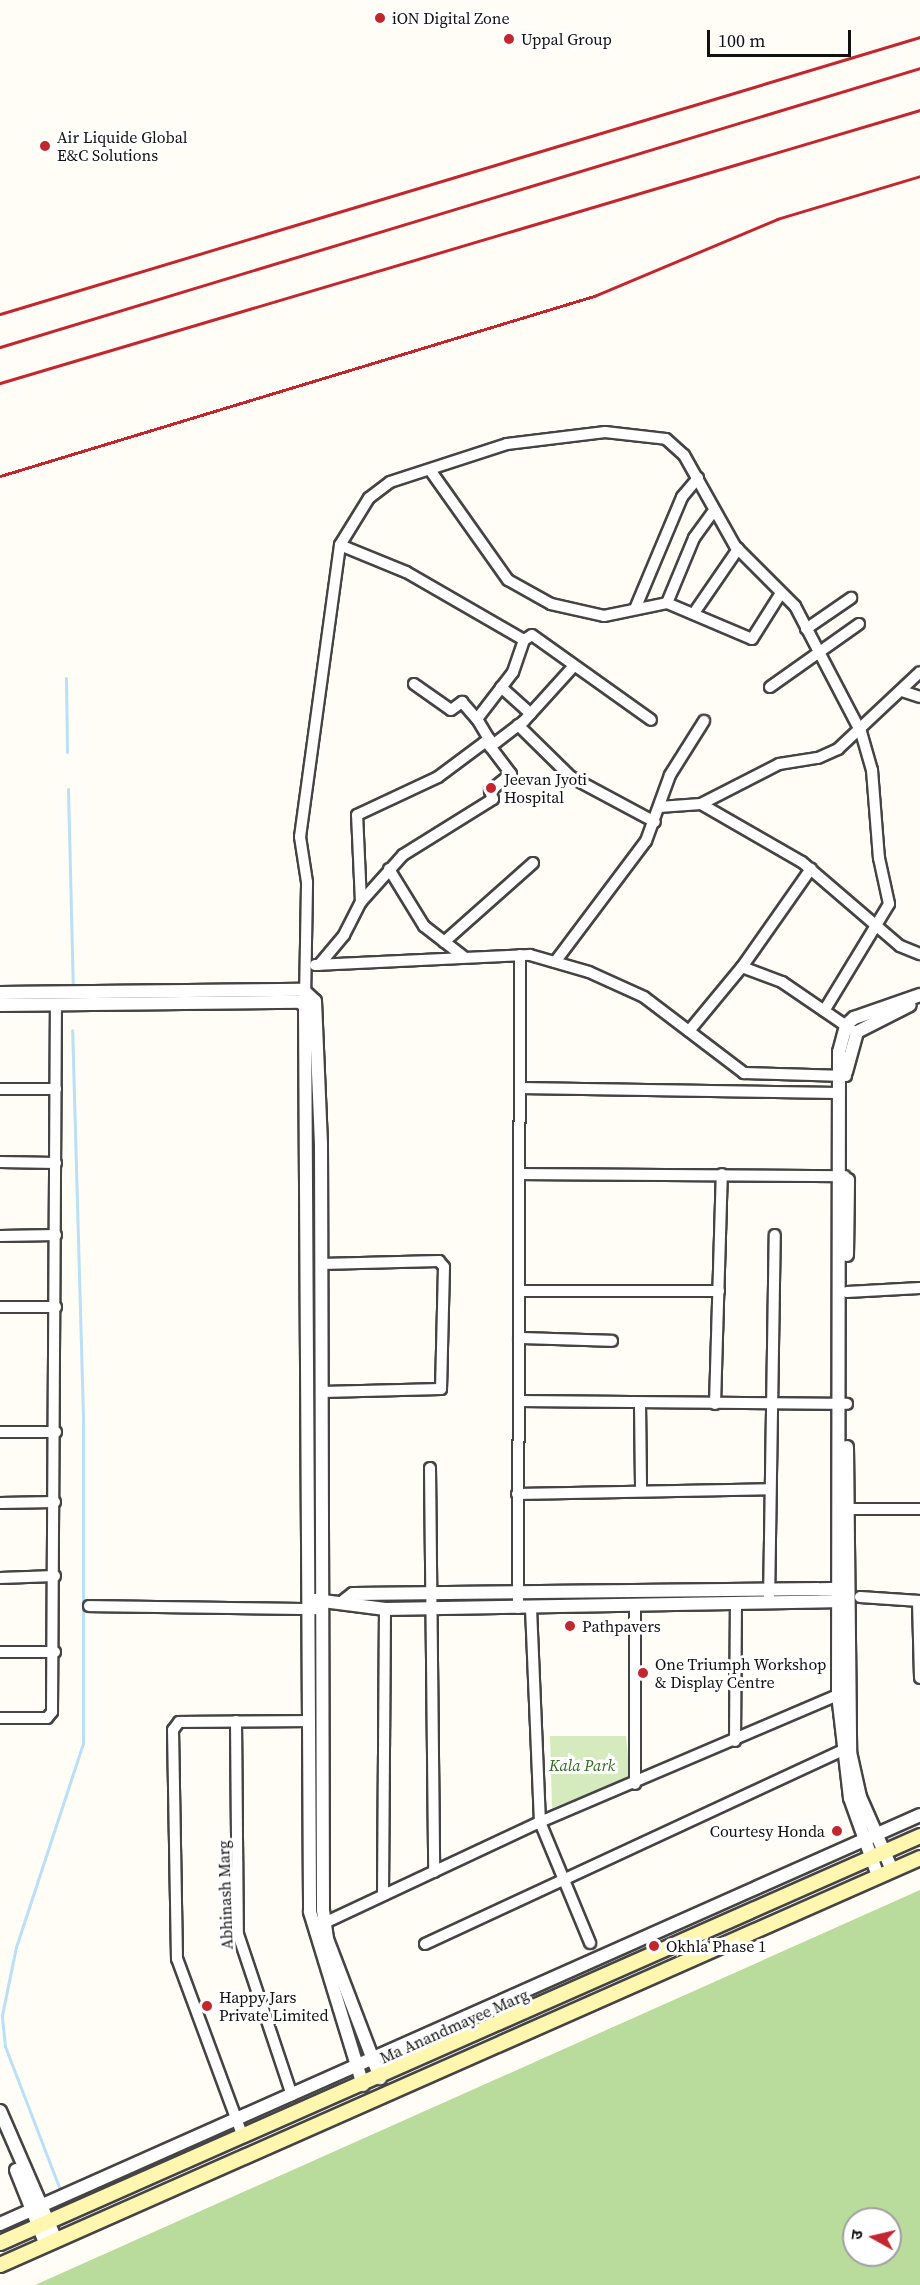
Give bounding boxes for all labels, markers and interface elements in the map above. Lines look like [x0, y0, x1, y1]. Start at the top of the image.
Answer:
place label: iON Digital Zone [392, 8, 510, 28]
marker: iON Digital Zone [373, 11, 387, 25]
scale bar [710, 18, 854, 56]
text: 100 m [718, 28, 765, 53]
place label: Uppal Group [521, 29, 612, 49]
marker: Uppal Group [502, 32, 516, 46]
place label: Air Liquide Global E&C Solutions [57, 127, 188, 165]
marker: Air Liquide Global E&C Solutions [38, 139, 52, 153]
place label: Jeevan Jyoti Hospital [504, 769, 587, 807]
marker: Jeevan Jyoti Hospital [482, 779, 500, 797]
place label: Pathpavers [582, 1616, 661, 1636]
marker: Pathpavers [563, 1619, 577, 1633]
place label: One Triumph Workshop & Display Centre [655, 1654, 827, 1692]
marker: One Triumph Workshop & Display Centre [636, 1666, 650, 1680]
park label: Kala Park [549, 1755, 615, 1775]
place label: Courtesy Honda [710, 1821, 825, 1841]
marker: Courtesy Honda [830, 1824, 844, 1838]
street label: Abhinash Marg [214, 1840, 236, 1950]
place label: Okhla Phase 1 [666, 1936, 766, 1956]
marker: Okhla Phase 1 [647, 1939, 661, 1953]
street label: Ma Anandmayee Marg [377, 1985, 531, 2067]
place label: Happy Jars Private Limited [219, 1987, 329, 2025]
marker: Happy Jars Private Limited [200, 1999, 214, 2013]
north arrow [842, 2207, 902, 2267]
text: उ [845, 2229, 868, 2241]

